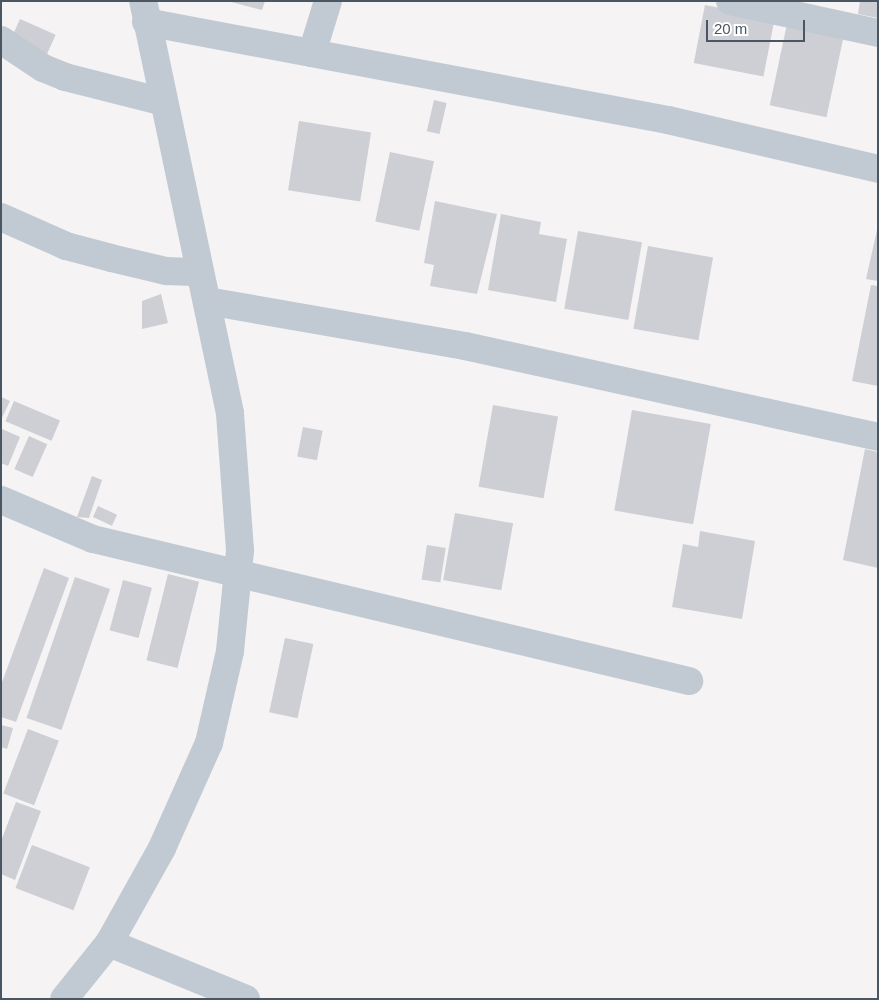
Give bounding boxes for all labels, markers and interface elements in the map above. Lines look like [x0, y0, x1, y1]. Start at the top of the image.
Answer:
scale bar [709, 10, 808, 42]
text: 20 m [714, 20, 747, 37]

